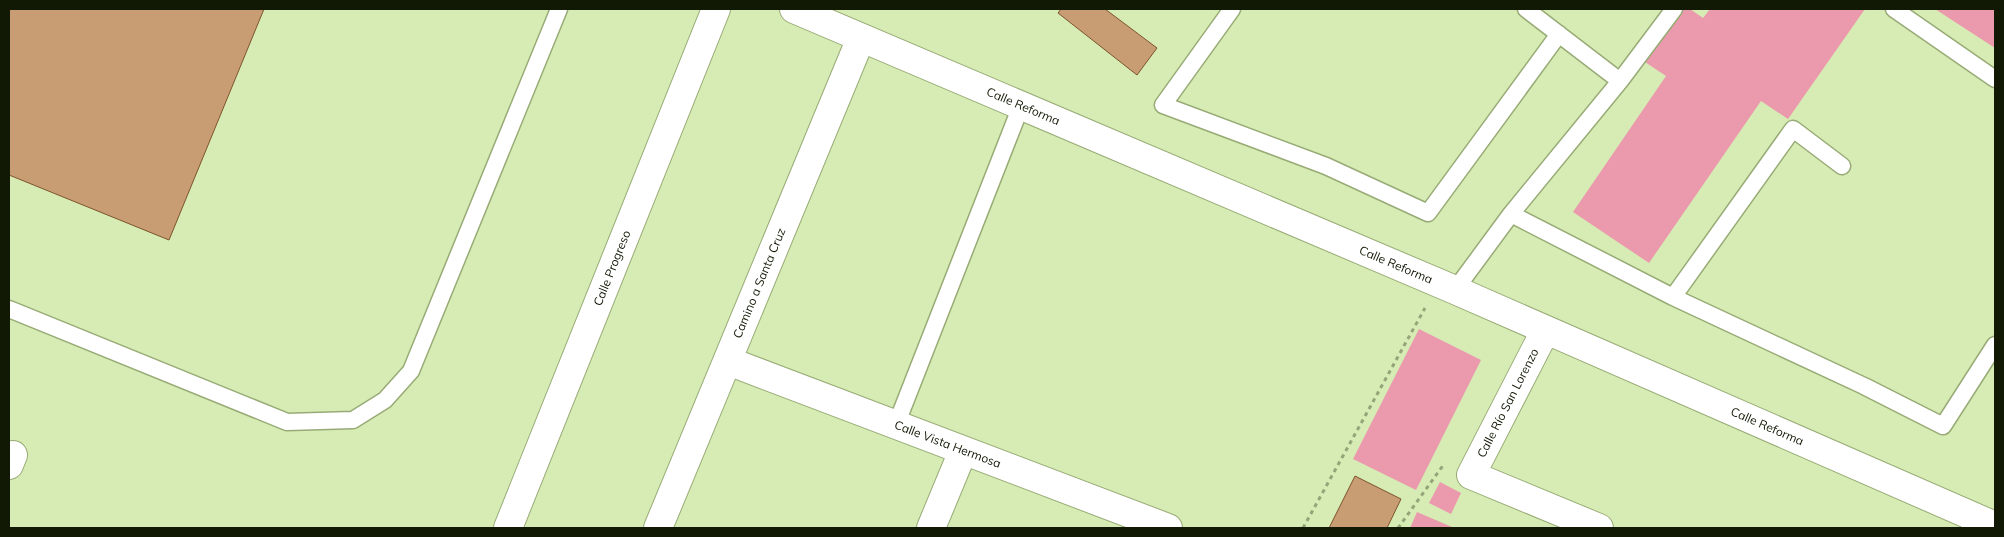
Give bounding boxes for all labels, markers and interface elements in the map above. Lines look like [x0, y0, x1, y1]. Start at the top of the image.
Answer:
street label: Calle Reforma [984, 84, 1062, 128]
street label: Camino a Santa Cruz [729, 226, 788, 340]
street label: Calle Progreso [590, 228, 634, 308]
street label: Calle Reforma [1357, 242, 1435, 287]
street label: Calle Río San Lorenzo [1473, 345, 1542, 460]
street label: Calle Reforma [1729, 403, 1806, 449]
street label: Calle Vista Hermosa [892, 417, 1003, 471]

